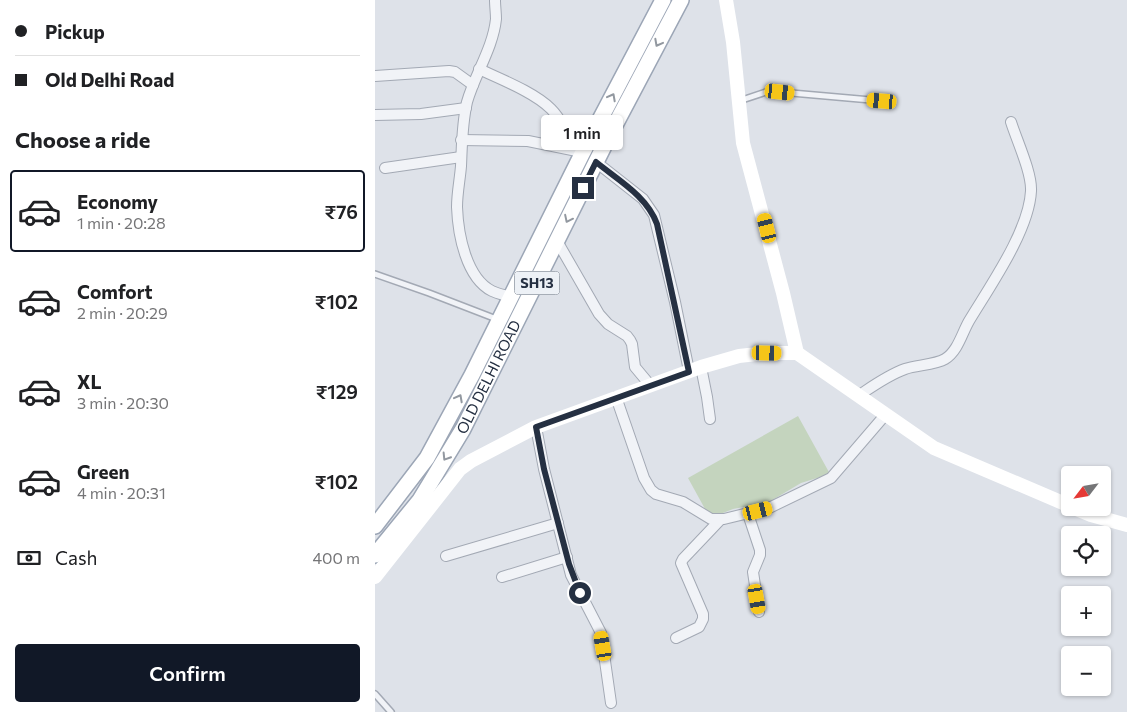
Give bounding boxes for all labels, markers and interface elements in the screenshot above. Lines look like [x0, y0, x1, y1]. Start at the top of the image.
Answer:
text: Pickup [45, 20, 105, 43]
one-way arrow [654, 38, 664, 47]
text: Old Delhi Road [45, 68, 174, 91]
car [764, 83, 795, 101]
car [866, 92, 897, 110]
one-way arrow [606, 93, 616, 102]
callout: 1 min [542, 116, 624, 150]
text: 1 min [563, 123, 601, 142]
text: Choose a ride [15, 126, 150, 153]
route end [572, 177, 594, 199]
icon: car [17, 189, 62, 234]
text: Economy [77, 190, 158, 213]
text: ₹76 [325, 200, 358, 223]
car [756, 212, 777, 244]
text: 1 min · 20:28 [77, 213, 166, 232]
one-way arrow [564, 214, 574, 223]
road number: SH13 [515, 272, 559, 294]
icon: car [17, 279, 62, 324]
text: Comfort [77, 280, 153, 303]
text: ₹102 [315, 290, 358, 313]
text: 2 min · 20:29 [77, 303, 168, 322]
street label: OLD DELHI ROAD [452, 317, 524, 437]
car [751, 345, 782, 361]
icon: car [17, 369, 62, 414]
text: XL [77, 370, 102, 393]
text: ₹129 [316, 380, 358, 403]
text: 3 min · 20:30 [77, 393, 169, 412]
one-way arrow [453, 394, 463, 403]
one-way arrow [443, 451, 452, 460]
icon: car [17, 459, 62, 504]
text: Green [77, 460, 129, 483]
north arrow [1061, 466, 1111, 516]
map controls [1061, 466, 1111, 696]
text: ₹102 [315, 470, 358, 493]
text: 4 min · 20:31 [77, 483, 166, 502]
car [741, 500, 774, 522]
button: locate [1061, 526, 1111, 576]
icon: cash [15, 544, 43, 572]
text: Cash [55, 546, 97, 569]
text: 400 m [312, 548, 360, 567]
route start [569, 582, 591, 604]
car [747, 583, 766, 615]
button: + [1061, 586, 1111, 636]
car [593, 630, 612, 662]
button: Confirm [15, 644, 360, 702]
button: − [1061, 646, 1111, 696]

